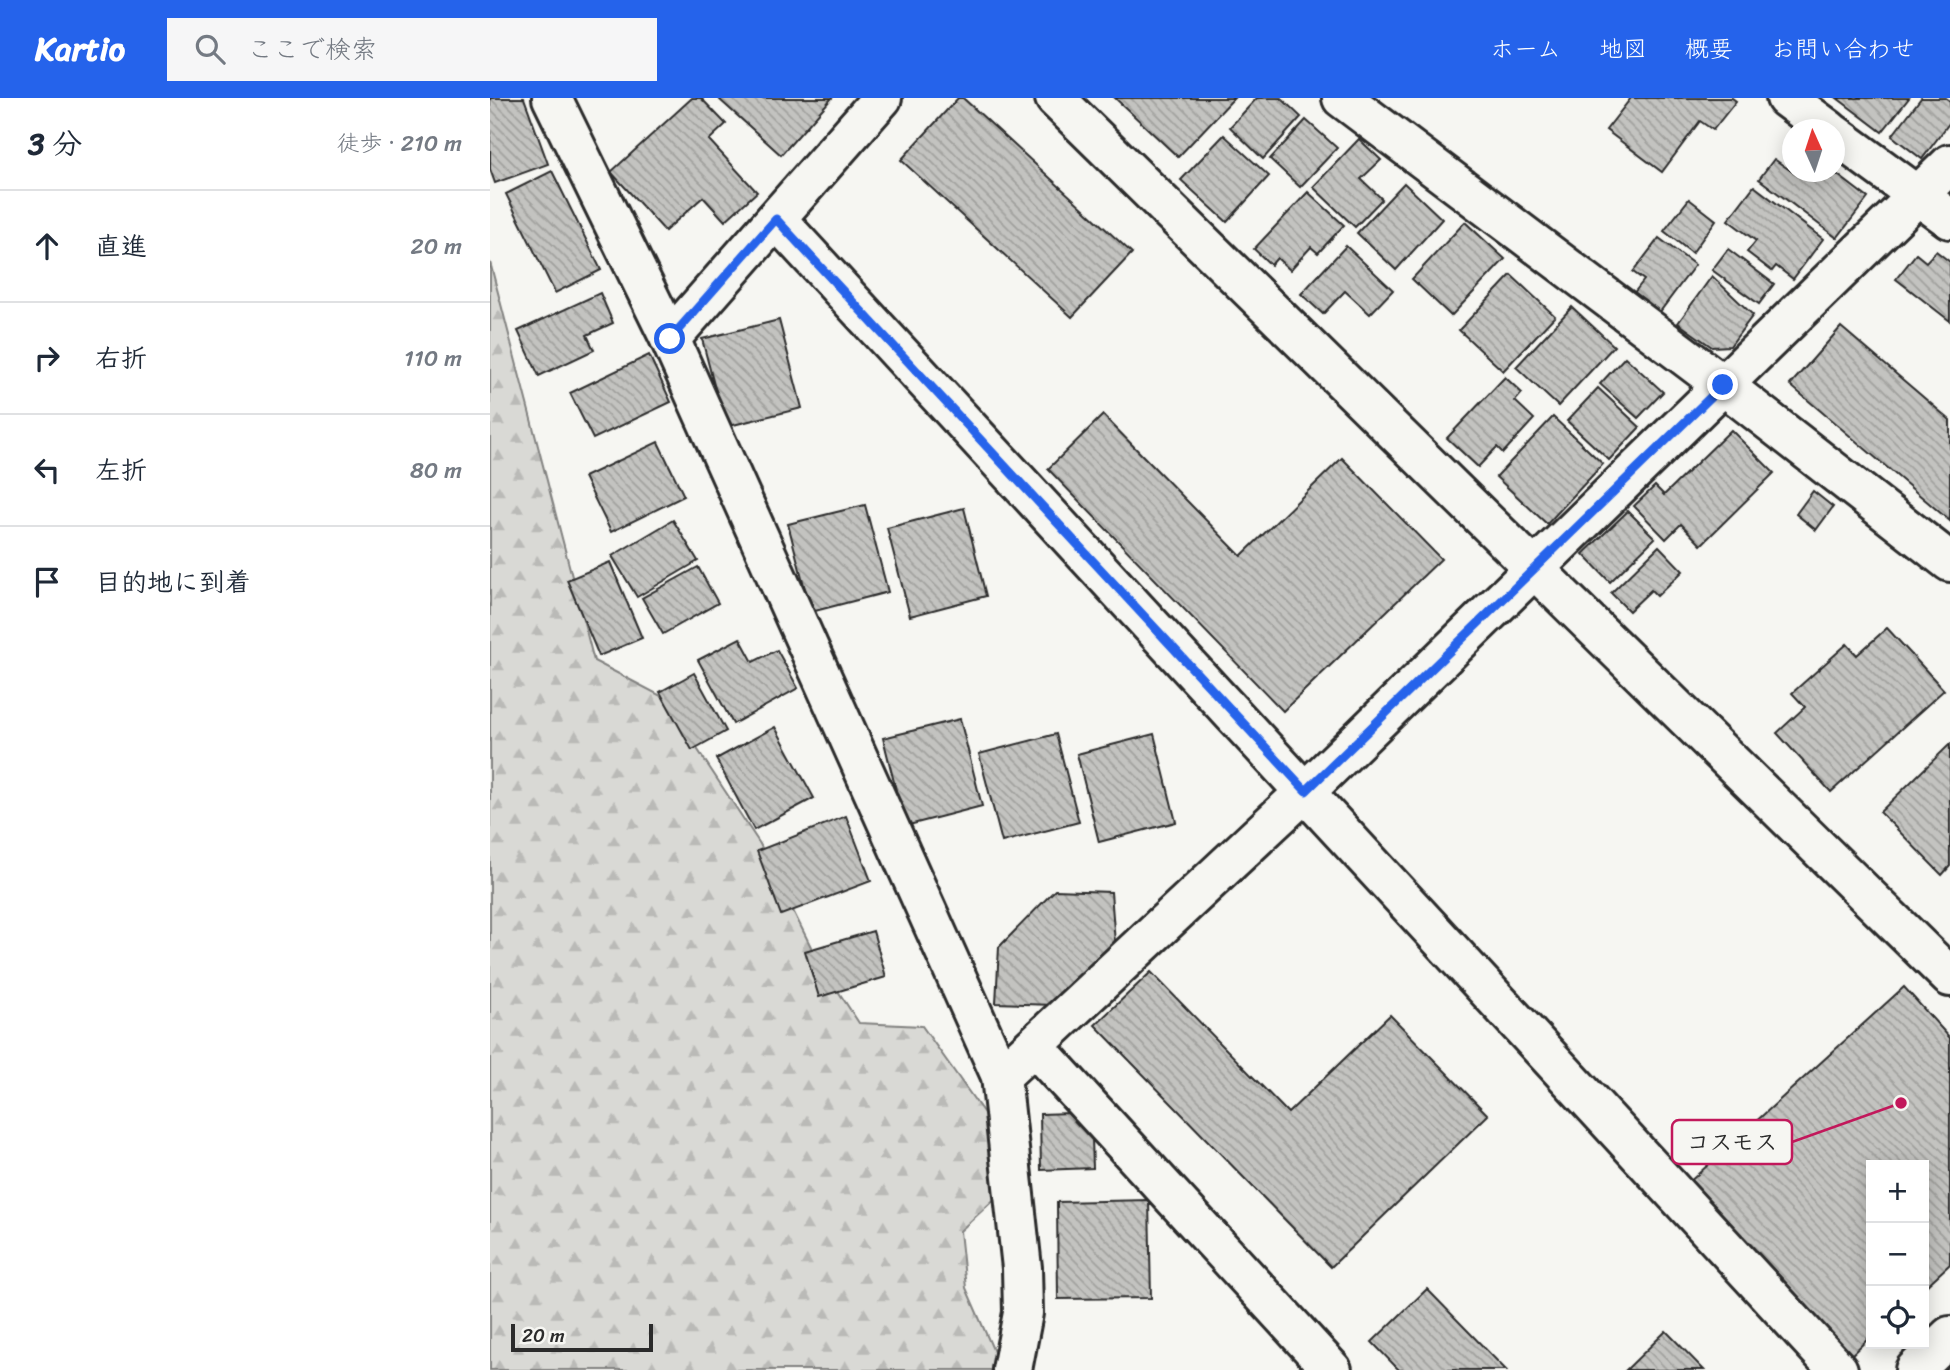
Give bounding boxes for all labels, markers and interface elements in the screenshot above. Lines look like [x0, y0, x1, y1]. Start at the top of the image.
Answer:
search box [167, 18, 657, 81]
text: Kartio [35, 20, 125, 78]
text: ここで検索 [247, 26, 377, 72]
text: ホーム [1490, 28, 1561, 70]
text: 地図 [1599, 28, 1647, 70]
text: 概要 [1685, 28, 1733, 70]
text: お問い合わせ [1771, 28, 1915, 70]
icon: search [191, 30, 229, 68]
text: 3 分 [28, 117, 82, 171]
north arrow [1782, 119, 1845, 182]
text: 徒歩 · 210 m [337, 123, 462, 164]
text: 直進 [95, 223, 147, 269]
text: 20 m [411, 226, 462, 267]
icon: ahead [28, 227, 66, 265]
route start [654, 323, 685, 354]
text: 右折 [95, 335, 147, 381]
text: 110 m [404, 338, 462, 379]
icon: right [28, 339, 66, 377]
route end [1707, 369, 1738, 400]
text: 左折 [95, 447, 147, 493]
text: 80 m [410, 450, 462, 491]
icon: left [28, 451, 66, 489]
text: 目的地に到着 [95, 559, 251, 605]
icon: arrive [28, 563, 66, 601]
callout: コスモス [1672, 1120, 1792, 1164]
text: コスモス [1686, 1122, 1778, 1163]
map controls [1866, 1160, 1929, 1349]
button: + [1866, 1160, 1929, 1223]
button: − [1866, 1223, 1929, 1286]
button: locate [1866, 1286, 1929, 1349]
text: 20 m [522, 1319, 565, 1352]
scale bar [511, 1321, 653, 1353]

